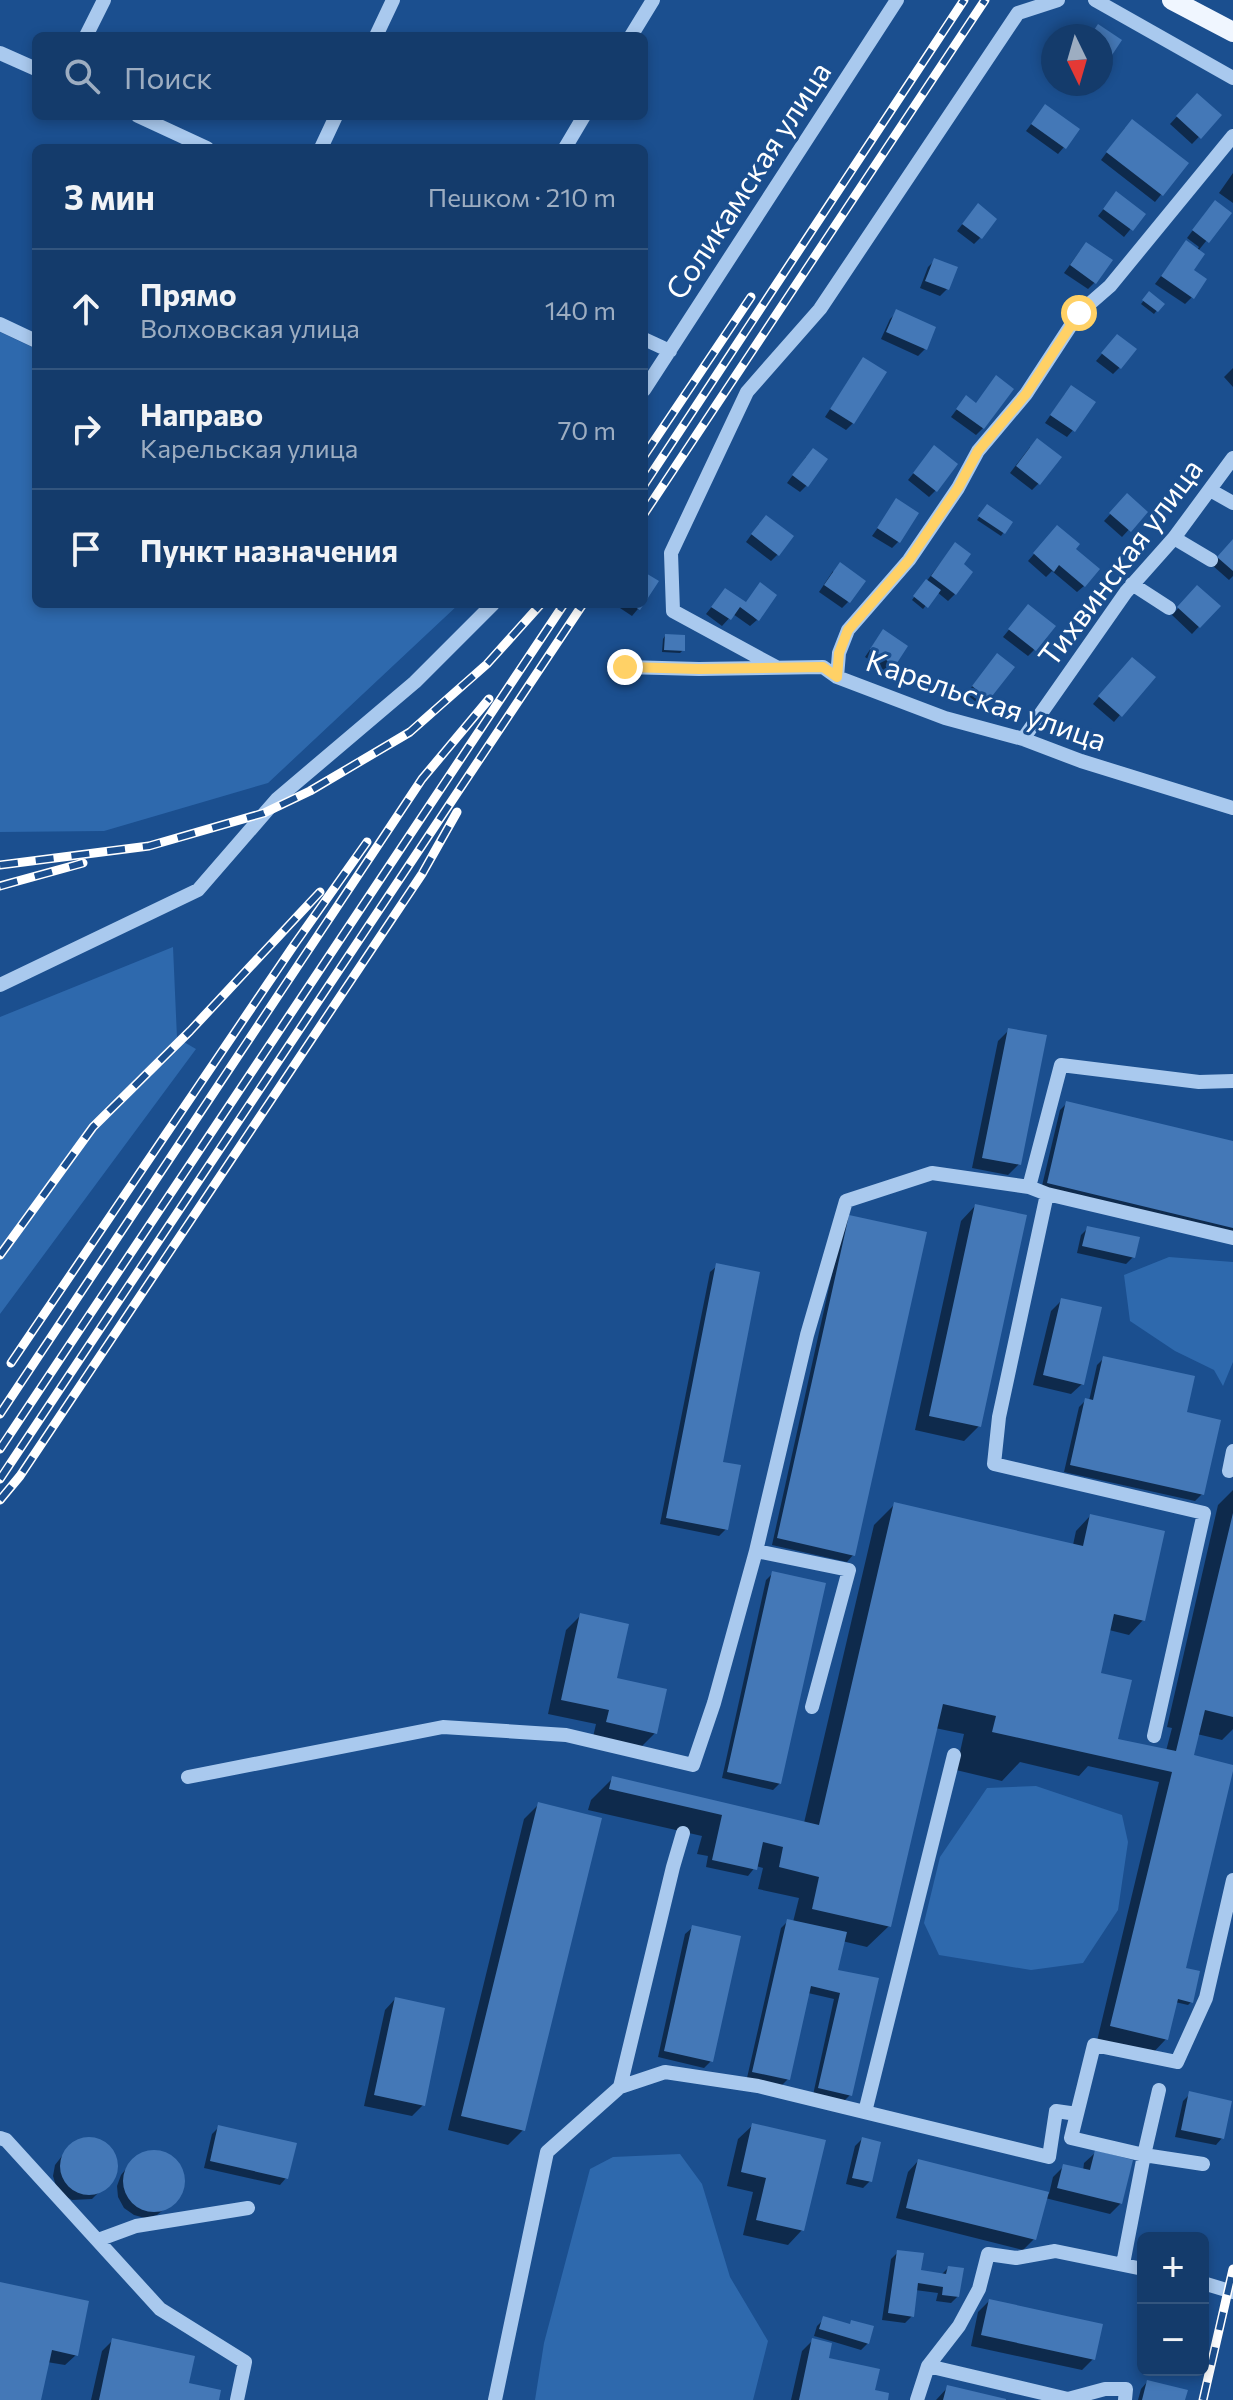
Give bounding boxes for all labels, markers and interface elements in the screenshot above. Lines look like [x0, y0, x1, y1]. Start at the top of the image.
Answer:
north arrow [1041, 24, 1113, 96]
search box [32, 32, 648, 120]
icon: search [60, 54, 104, 98]
street label: Соликамская улица [656, 54, 837, 305]
text: Поиск [124, 58, 212, 95]
text: 3 мин [64, 175, 155, 217]
text: Пешком · 210 m [428, 181, 616, 212]
text: Прямо [140, 275, 237, 312]
icon: ahead [64, 287, 108, 331]
text: 140 m [545, 294, 616, 325]
route start [1061, 295, 1097, 331]
text: Волховская улица [140, 312, 360, 343]
text: Направо [140, 395, 263, 432]
icon: right [64, 407, 108, 451]
text: 70 m [558, 414, 616, 445]
text: Карельская улица [140, 432, 358, 463]
street label: Тихвинская улица [1029, 450, 1209, 673]
icon: arrive [64, 527, 108, 571]
text: Пункт назначения [140, 531, 398, 568]
street label: Карельская улица [862, 640, 1112, 757]
route end [607, 649, 643, 685]
map controls [1137, 2232, 1209, 2376]
button: + [1137, 2232, 1209, 2304]
button: − [1137, 2304, 1209, 2376]

